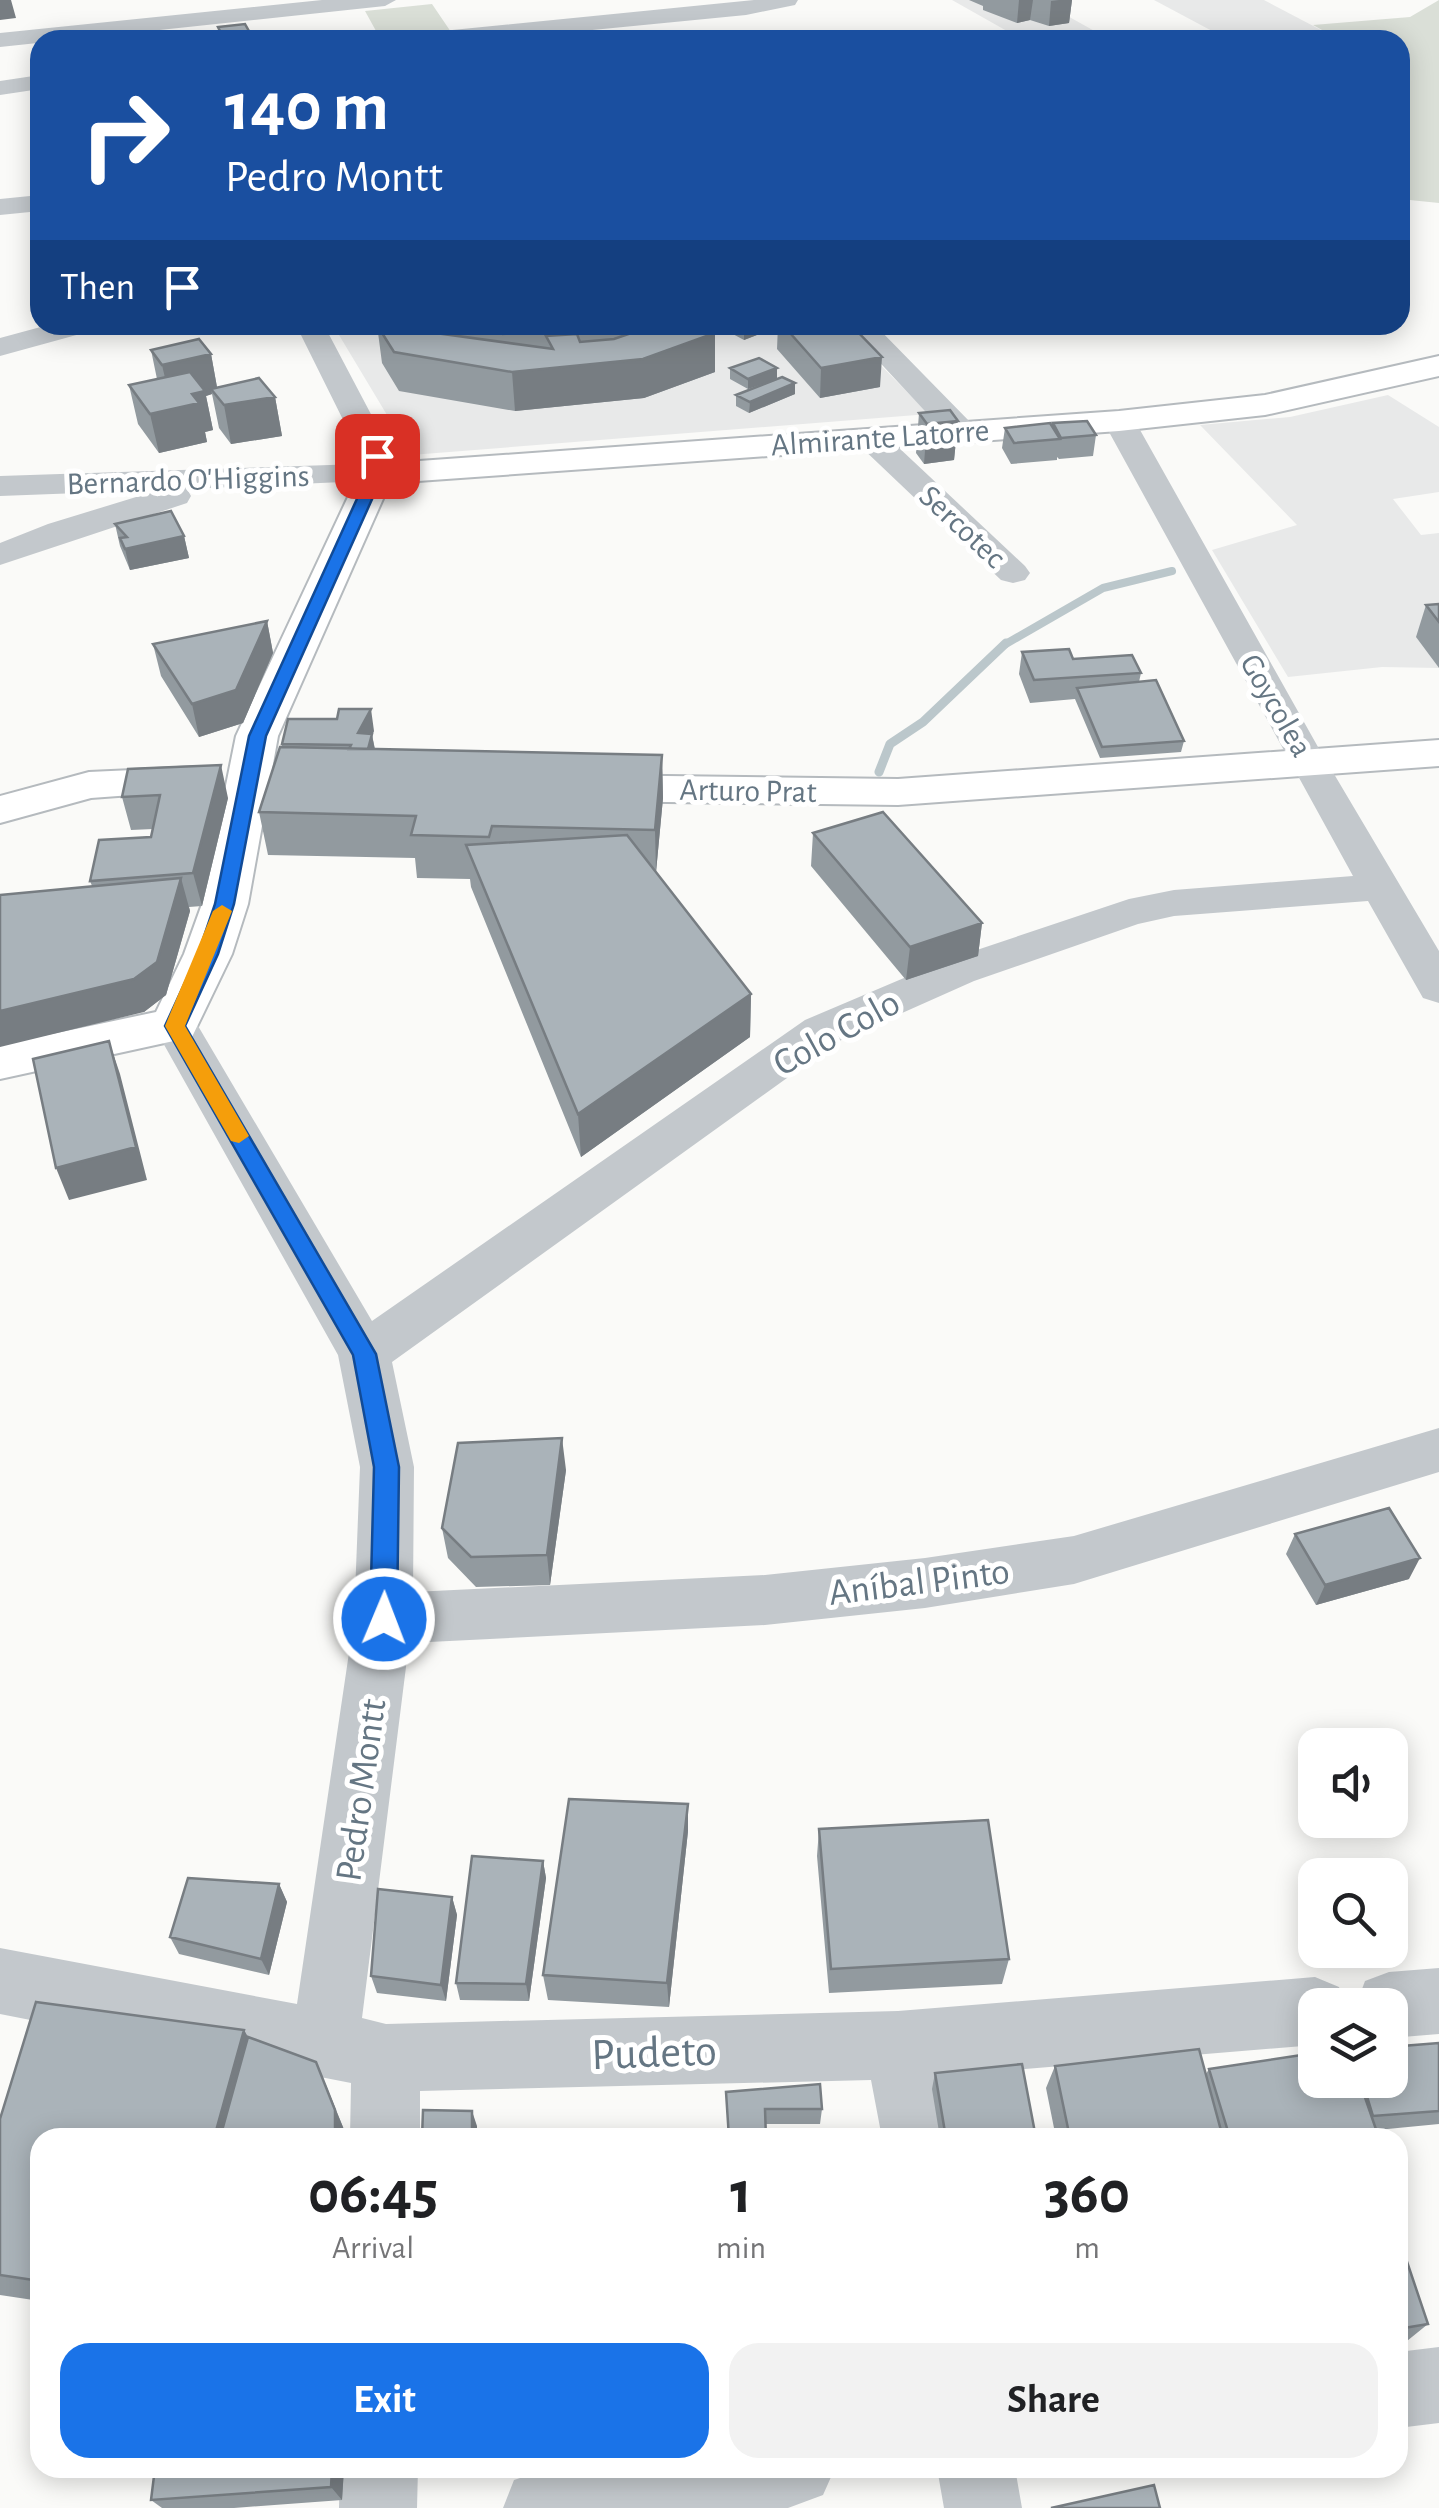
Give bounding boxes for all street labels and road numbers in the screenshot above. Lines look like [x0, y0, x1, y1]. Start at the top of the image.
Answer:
street label: Almirante Latorre [770, 414, 991, 462]
street label: Bernardo O'Higgins [66, 460, 310, 500]
street label: Sercotec [913, 479, 1011, 574]
street label: Goycolea [1234, 649, 1318, 762]
street label: Arturo Prat [679, 774, 817, 808]
street label: Colo Colo [768, 984, 906, 1084]
street label: Aníbal Pinto [827, 1553, 1012, 1613]
street label: Pedro Montt [330, 1697, 394, 1884]
street label: Pudeto [591, 2029, 718, 2078]

